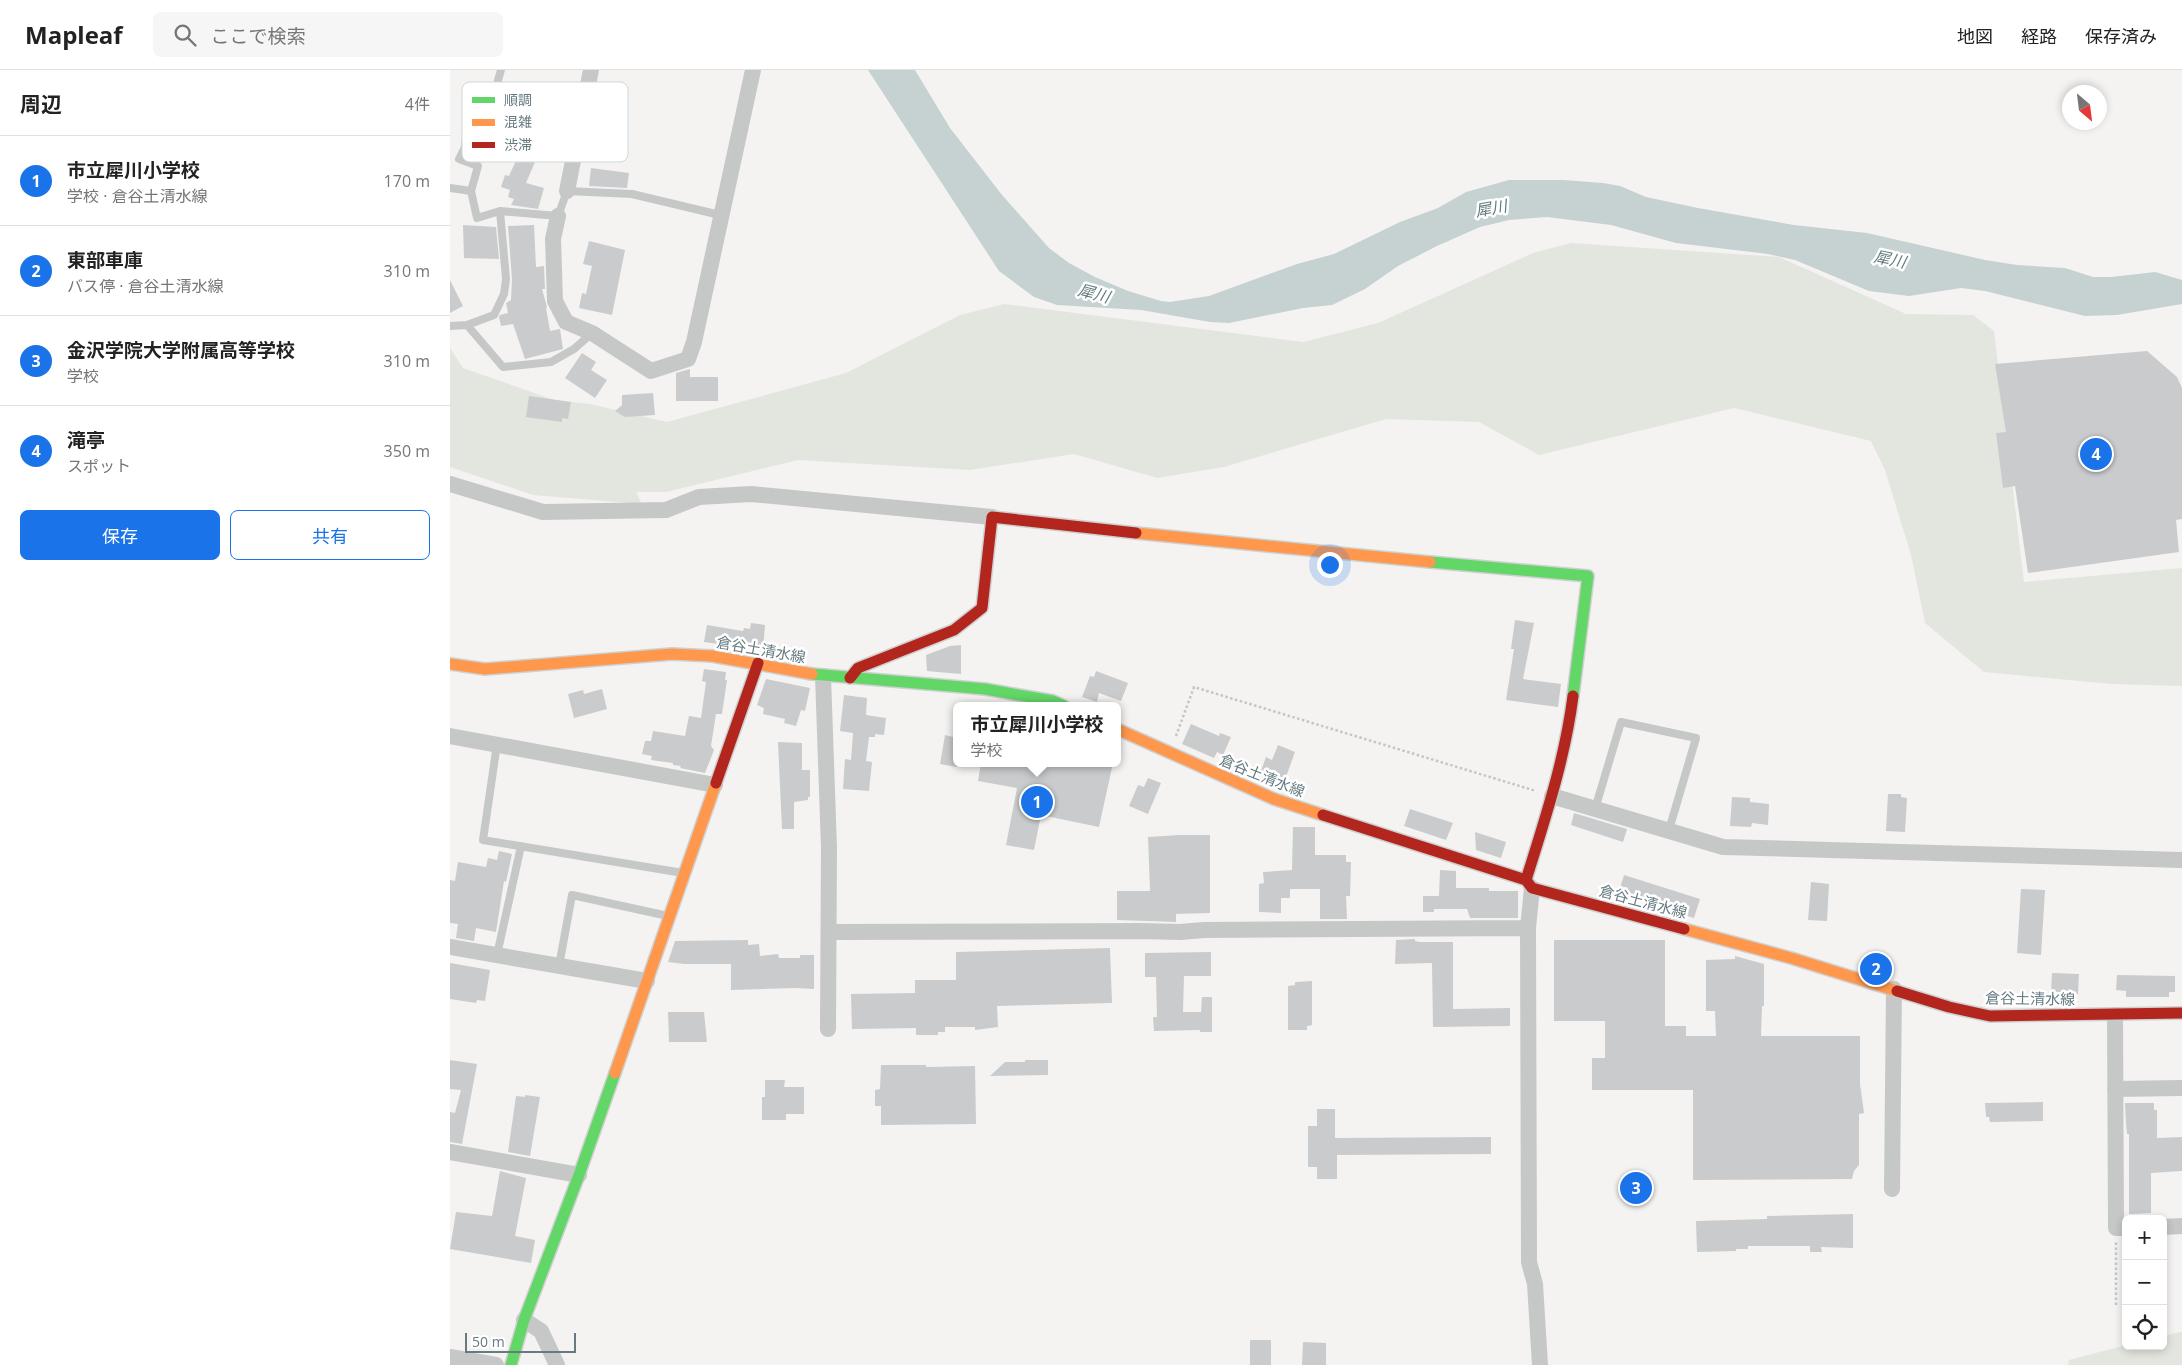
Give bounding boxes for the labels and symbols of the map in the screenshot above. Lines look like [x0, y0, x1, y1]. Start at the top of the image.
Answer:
legend [462, 82, 628, 162]
north arrow [2062, 85, 2107, 130]
text: 順調 [504, 90, 532, 109]
text: 混雑 [504, 112, 532, 131]
text: 渋滞 [504, 135, 532, 154]
water label: 犀川 [1473, 194, 1511, 222]
water label: 犀川 [1872, 245, 1910, 274]
water label: 犀川 [1076, 278, 1114, 308]
pin: 4 [2080, 435, 2112, 473]
your location [1317, 552, 1343, 578]
street label: 倉谷土清水線 [715, 631, 807, 667]
street label: 倉谷土清水線 [1217, 749, 1308, 801]
pin: 1 [1021, 783, 1053, 821]
street label: 倉谷土清水線 [1597, 880, 1689, 922]
pin: 2 [1860, 950, 1892, 988]
street label: 倉谷土清水線 [1985, 987, 2075, 1009]
pin: 3 [1620, 1169, 1652, 1207]
scale bar [465, 1330, 576, 1353]

